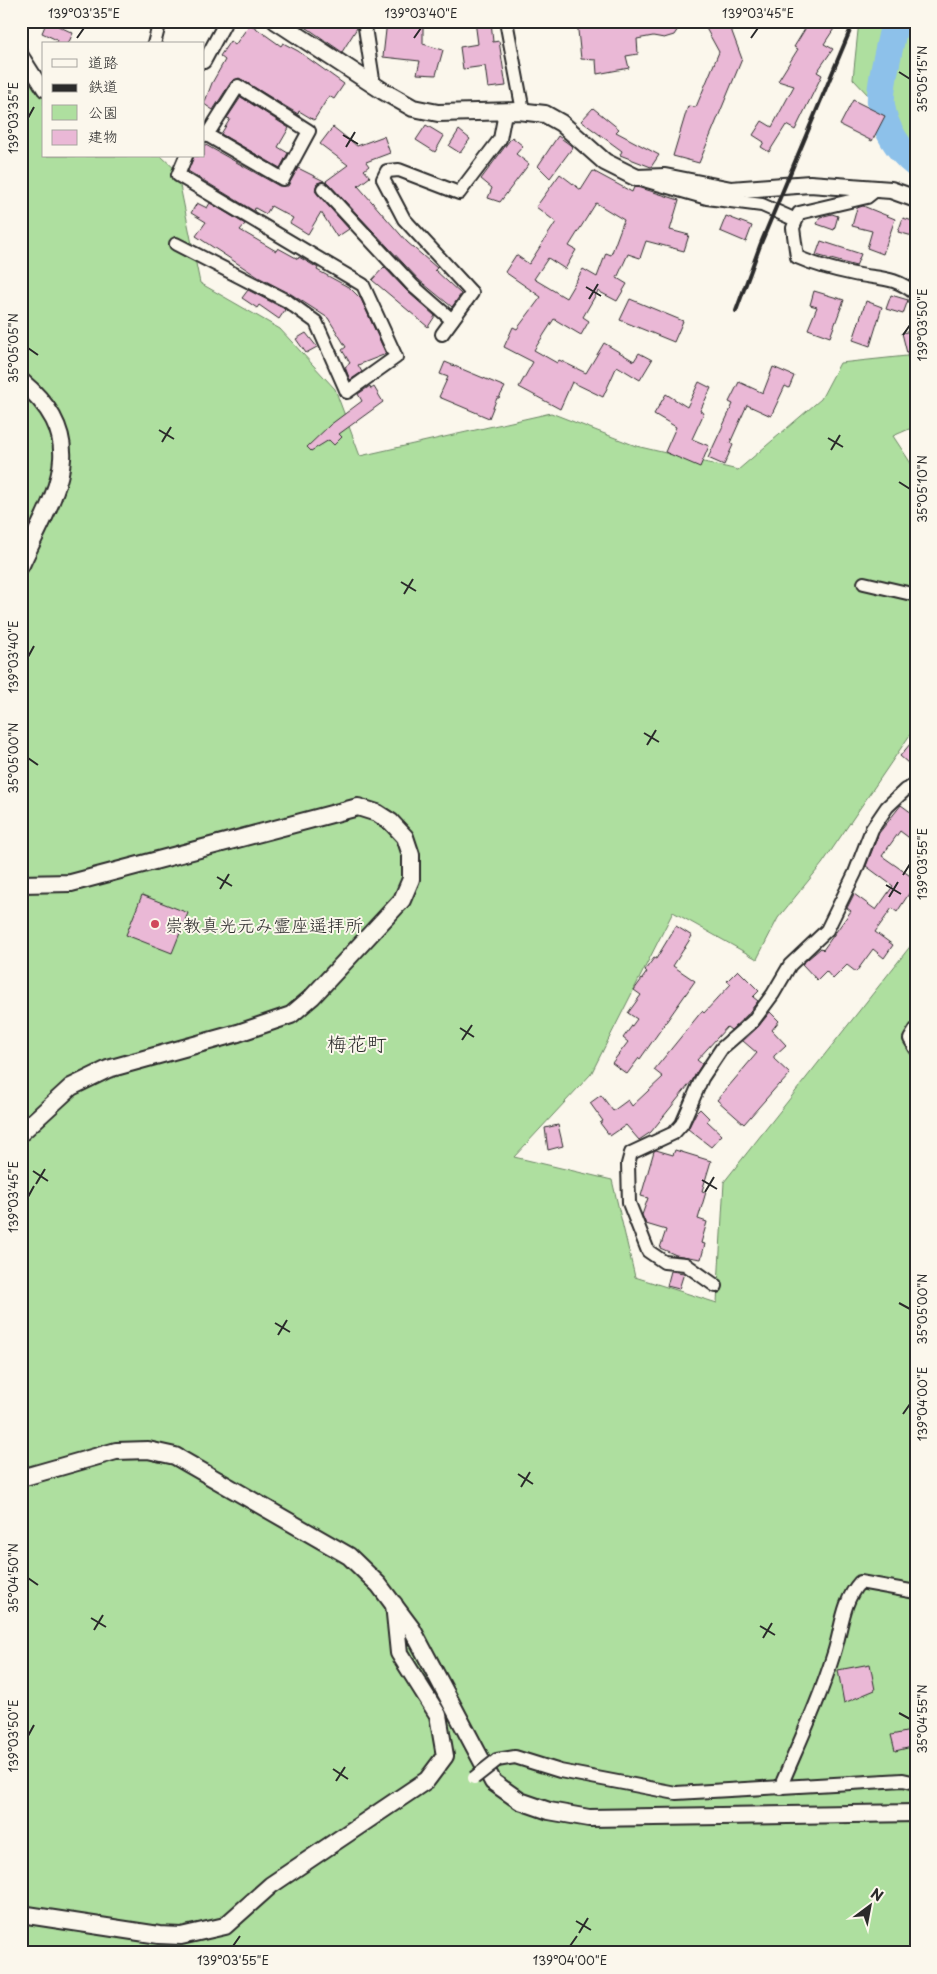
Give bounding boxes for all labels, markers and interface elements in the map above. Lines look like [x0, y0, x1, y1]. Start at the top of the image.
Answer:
text: 139°03'35"E [48, 4, 120, 22]
text: 139°03'40"E [384, 4, 458, 22]
text: 139°03'45"E [722, 4, 794, 22]
legend [42, 42, 205, 158]
text: 35°05'15"N [913, 46, 931, 112]
text: 道路 [88, 50, 118, 73]
text: 鉄道 [88, 74, 118, 97]
text: 139°03'35"E [4, 82, 22, 154]
text: 公園 [88, 100, 118, 123]
text: 建物 [88, 124, 118, 147]
text: 139°03'50"E [913, 289, 931, 361]
text: 35°05'05"N [4, 313, 22, 383]
text: 35°05'10"N [913, 455, 931, 523]
text: 139°03'40"E [4, 620, 22, 694]
text: 35°05'00"N [4, 723, 22, 793]
text: 139°03'55"E [913, 828, 931, 900]
place label: 崇教真光元み霊座遥拝所 [165, 911, 363, 938]
marker: 崇教真光元み霊座遥拝所 [149, 918, 161, 930]
district label: 梅花町 [327, 1028, 387, 1058]
text: 139°03'45"E [4, 1161, 22, 1233]
text: 35°05'00"N [913, 1274, 931, 1344]
text: 139°04'00"E [913, 1367, 931, 1441]
text: 35°04'50"N [4, 1543, 22, 1613]
text: 35°04'55"N [913, 1684, 931, 1754]
text: 139°03'50"E [4, 1700, 22, 1772]
north arrow [844, 1882, 894, 1932]
text: N [867, 1883, 887, 1906]
text: 139°03'55"E [197, 1951, 269, 1969]
text: 139°04'00"E [533, 1951, 607, 1969]

